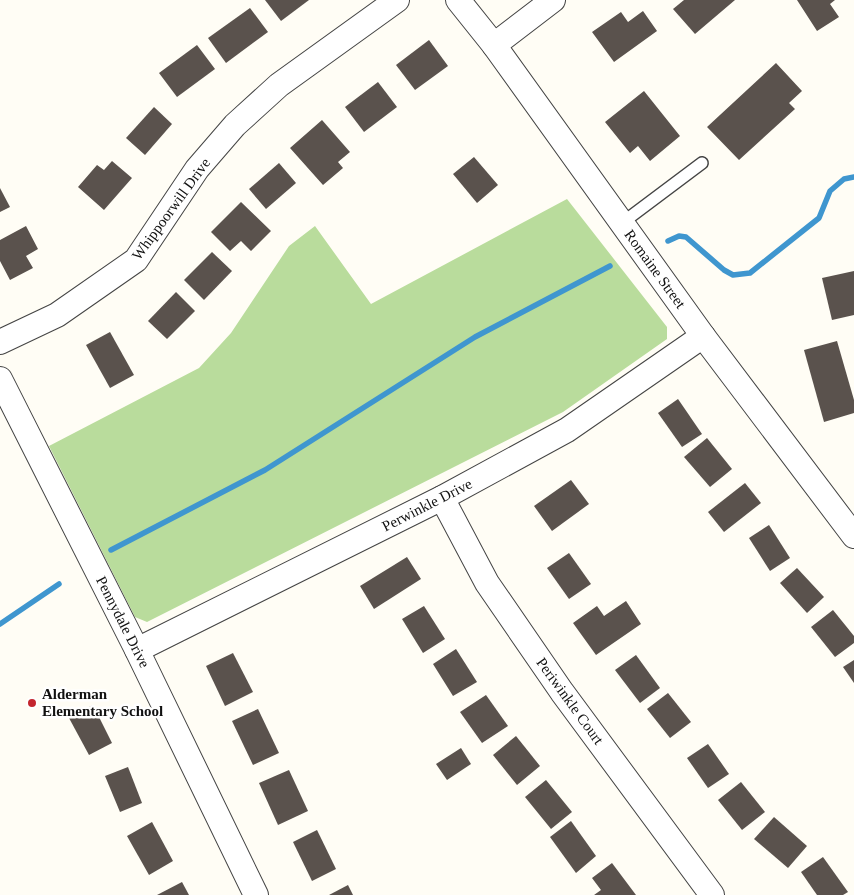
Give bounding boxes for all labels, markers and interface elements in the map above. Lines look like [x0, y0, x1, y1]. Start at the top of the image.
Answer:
street label: Whippoorwill Drive [129, 155, 214, 263]
street label: Romaine Street [621, 227, 689, 312]
street label: Perwinkle Drive [379, 475, 475, 535]
street label: Pennydale Drive [93, 574, 153, 671]
street label: Periwinkle Court [533, 655, 607, 748]
place label: Alderman Elementary School [42, 686, 163, 719]
marker: Alderman Elementary School [26, 697, 38, 709]

